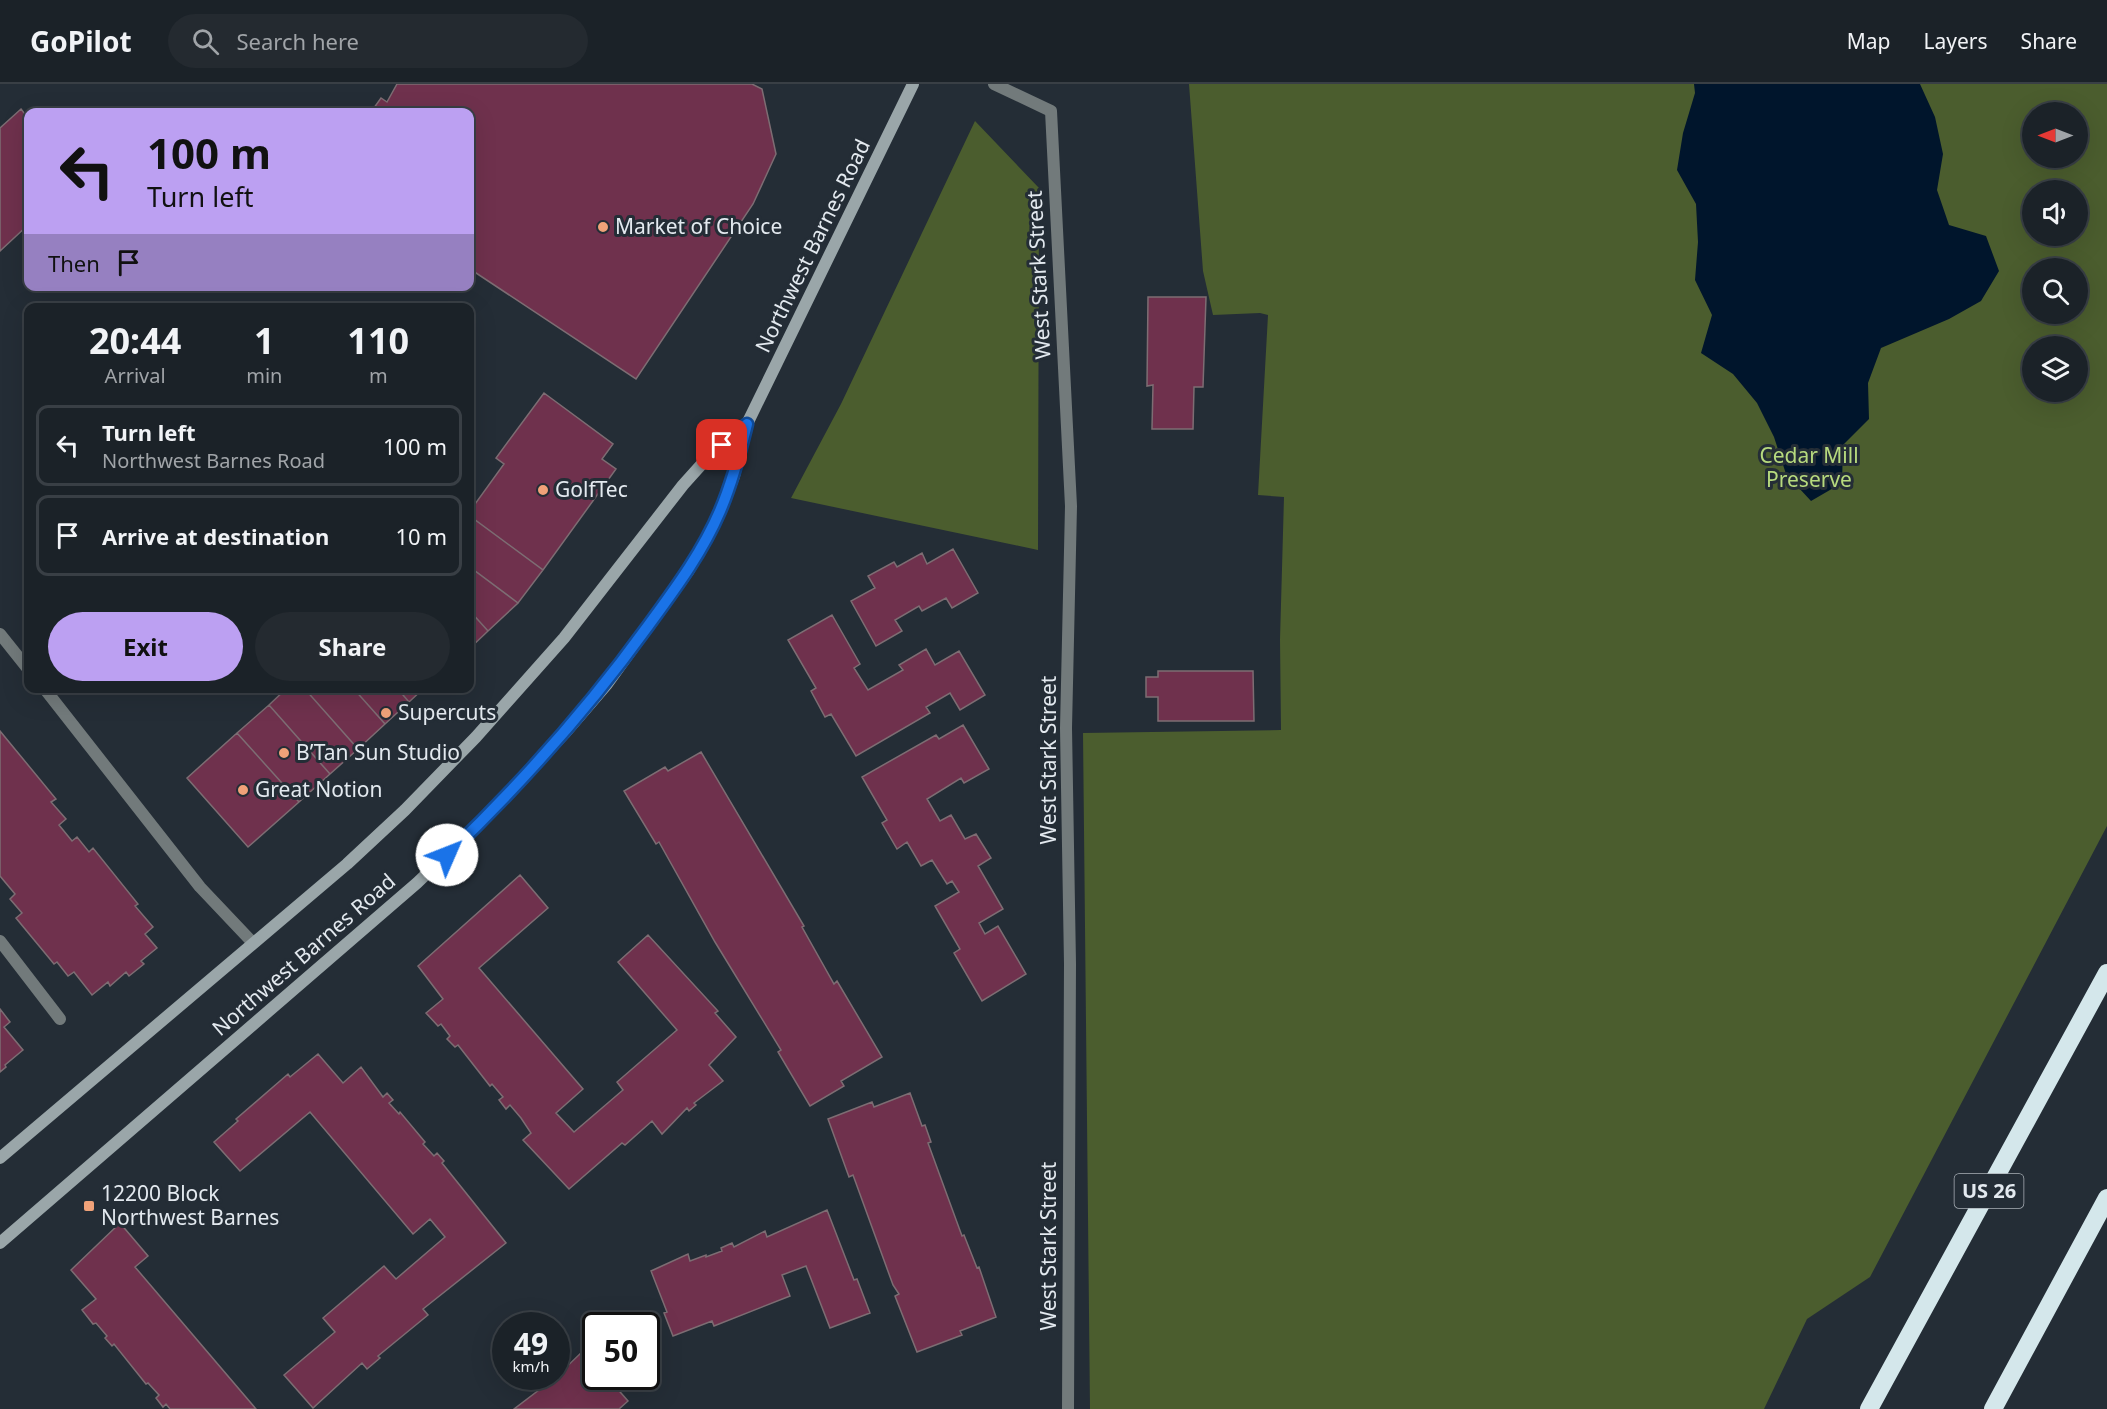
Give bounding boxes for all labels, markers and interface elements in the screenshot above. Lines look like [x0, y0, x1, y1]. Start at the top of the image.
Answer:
search box [168, 14, 588, 68]
text: GoPilot [30, 22, 132, 60]
icon: search [189, 25, 222, 58]
text: Search here [237, 26, 359, 56]
text: Map [1847, 27, 1891, 55]
text: Layers [1924, 27, 1988, 55]
text: Share [2021, 27, 2077, 55]
north arrow [2022, 102, 2088, 168]
map controls [2022, 102, 2088, 402]
text: 100 m [147, 124, 271, 181]
icon: left [48, 132, 126, 210]
street label: Northwest Barnes Road [748, 134, 876, 357]
text: Turn left [147, 178, 253, 215]
button: sound [2022, 180, 2088, 246]
street label: West Stark Street [1020, 190, 1056, 360]
place label: Market of Choice [615, 212, 782, 240]
marker: Market of Choice [596, 220, 610, 234]
icon: arrive [112, 246, 145, 279]
text: Then [48, 248, 100, 278]
button: search [2022, 258, 2088, 324]
text: 20:44 [89, 316, 181, 365]
text: 1 [254, 316, 275, 365]
text: 110 [347, 316, 409, 365]
button: layers [2022, 336, 2088, 402]
text: Arrival [105, 362, 166, 389]
text: min [246, 362, 282, 389]
text: m [369, 362, 388, 389]
text: Turn left [102, 417, 196, 447]
pin [696, 419, 747, 470]
icon: arrive [705, 428, 738, 461]
icon: left [51, 429, 84, 462]
text: 100 m [383, 431, 447, 461]
park label: Cedar Mill Preserve [1759, 441, 1859, 493]
text: Northwest Barnes Road [102, 447, 325, 474]
place label: GolfTec [555, 475, 628, 503]
marker: GolfTec [536, 483, 550, 497]
icon: arrive [51, 519, 84, 552]
text: Arrive at destination [102, 521, 329, 551]
text: 10 m [396, 521, 447, 551]
button: Exit [48, 612, 243, 681]
button: Share [255, 612, 450, 681]
street label: West Stark Street [1034, 675, 1062, 844]
place label: Supercuts [398, 698, 496, 726]
marker: Supercuts [379, 706, 393, 720]
place label: B’Tan Sun Studio [296, 738, 460, 766]
marker: B’Tan Sun Studio [277, 746, 291, 760]
place label: Great Notion [255, 775, 383, 803]
marker: Great Notion [236, 783, 250, 797]
position arrow [415, 823, 479, 887]
street label: Northwest Barnes Road [206, 867, 401, 1042]
street label: West Stark Street [1034, 1161, 1062, 1330]
road number: US 26 [1954, 1174, 2024, 1208]
place label: 12200 Block Northwest Barnes [101, 1179, 279, 1231]
marker: 12200 Block Northwest Barnes [82, 1199, 96, 1213]
speed limit sign: 50 [582, 1312, 660, 1390]
text: 49 [514, 1323, 548, 1364]
text: km/h [513, 1356, 549, 1376]

